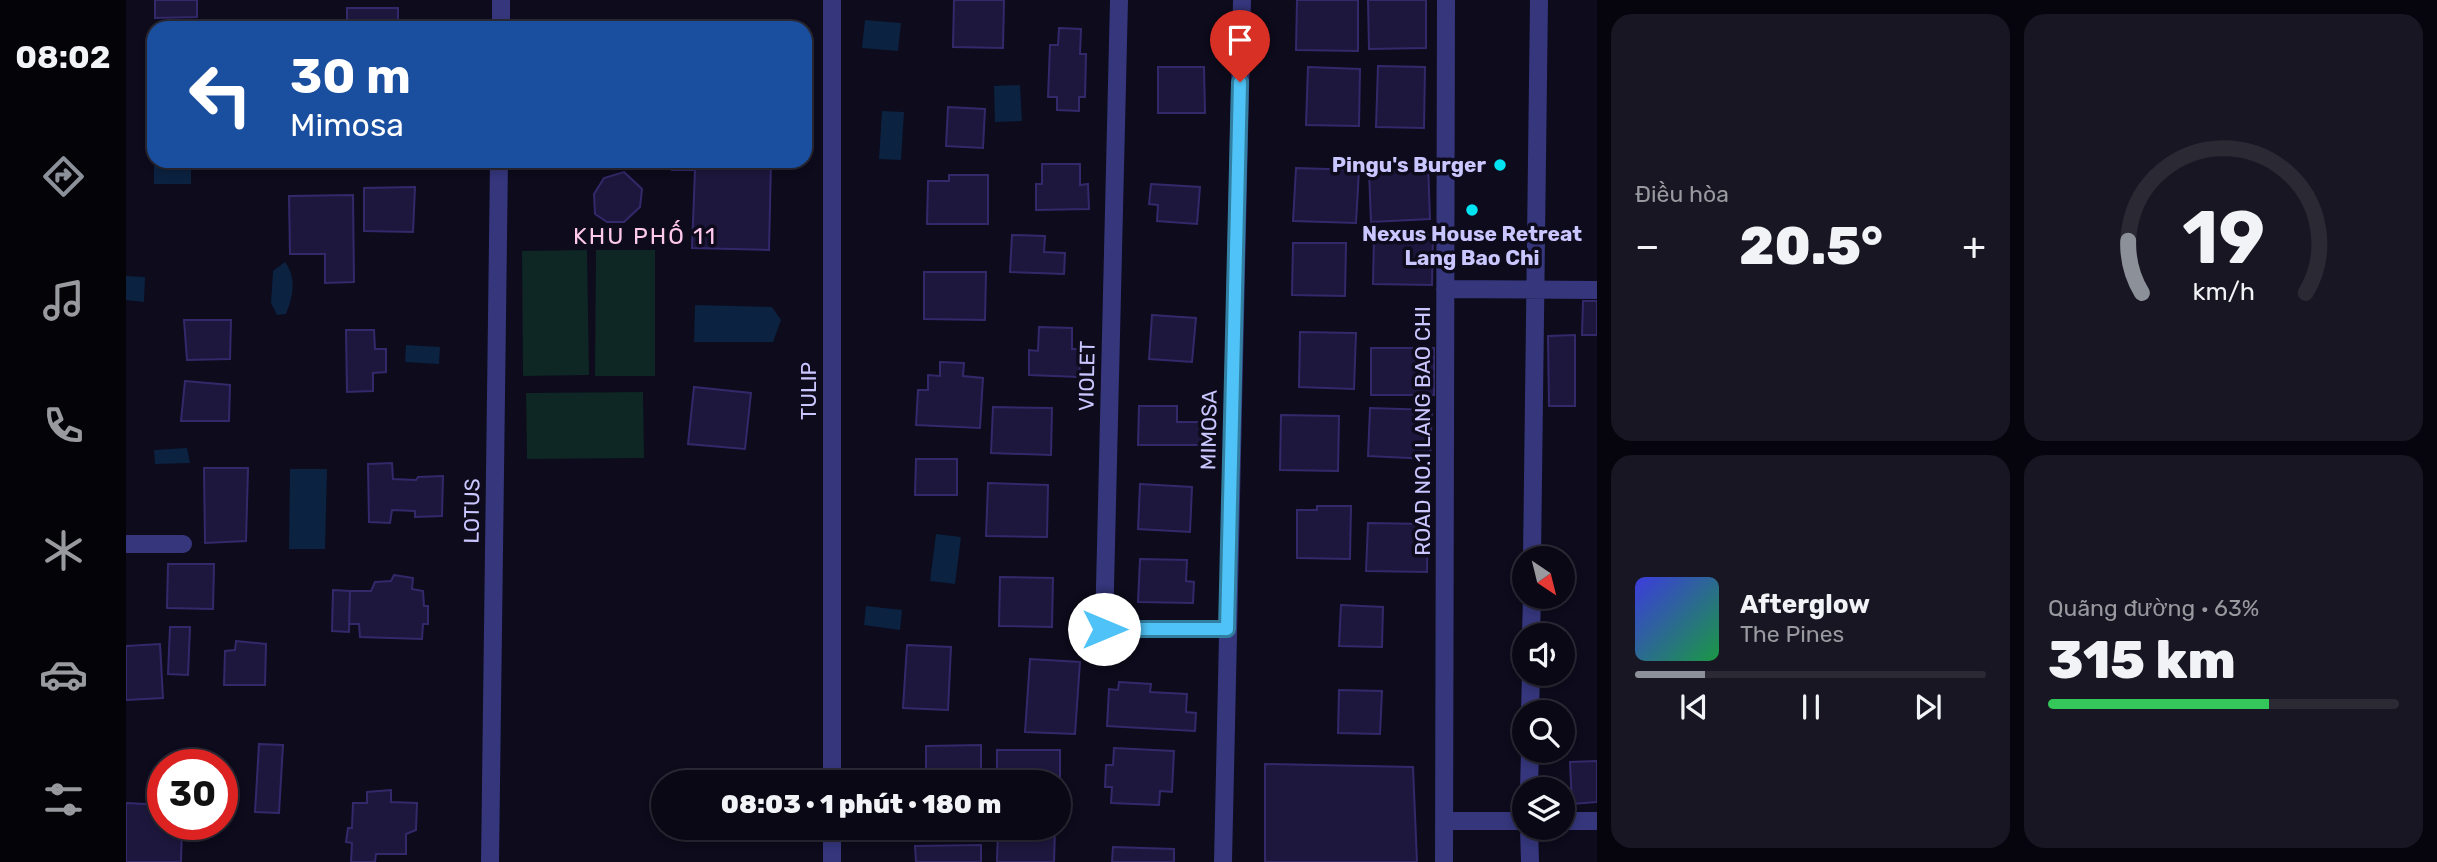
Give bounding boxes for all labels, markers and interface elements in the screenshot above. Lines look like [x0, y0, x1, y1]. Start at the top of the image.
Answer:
pin [1210, 10, 1270, 82]
icon: arrive [1221, 21, 1259, 59]
text: 08:02 [15, 38, 111, 76]
text: 30 m [290, 47, 411, 105]
icon: left [175, 49, 266, 140]
text: Mimosa [290, 106, 404, 144]
icon: directions [39, 152, 88, 201]
place label: Pingu's Burger [1332, 152, 1486, 177]
marker: Pingu's Burger [1492, 157, 1508, 173]
text: Điều hòa [1635, 180, 1729, 208]
text: 19 [2182, 196, 2265, 282]
marker: Nexus House Retreat Lang Bao Chi [1464, 202, 1480, 218]
text: 20.5° [1739, 215, 1883, 277]
district label: KHU PHỐ 11 [573, 220, 717, 250]
place label: Nexus House Retreat Lang Bao Chi [1362, 221, 1582, 270]
text: − [1635, 223, 1660, 269]
text: + [1962, 223, 1986, 269]
icon: music [39, 276, 88, 325]
text: km/h [2192, 277, 2255, 306]
street label: ROAD NO.1 LANG BAO CHI [1410, 306, 1435, 556]
street label: VIOLET [1073, 341, 1100, 411]
street label: TULIP [796, 362, 821, 420]
street label: MIMOSA [1195, 390, 1222, 470]
icon: phone [39, 401, 88, 450]
street label: LOTUS [458, 478, 485, 544]
icon: climate [39, 526, 88, 575]
north arrow [1512, 546, 1575, 609]
map controls [1512, 546, 1575, 840]
text: Afterglow [1740, 589, 1870, 620]
position arrow [1067, 592, 1141, 666]
text: Quãng đường · 63% [2048, 594, 2259, 622]
text: The Pines [1740, 620, 1844, 648]
button: sound [1512, 623, 1575, 686]
text: 315 km [2048, 629, 2236, 691]
icon: car [39, 650, 88, 699]
icon: previous [1675, 688, 1713, 726]
icon: pause [1792, 688, 1830, 726]
icon: next [1909, 688, 1947, 726]
button: search [1512, 700, 1575, 763]
speed limit sign: 30 [147, 749, 238, 840]
icon: filters [39, 775, 88, 824]
button: layers [1512, 777, 1575, 840]
text: 08:03 · 1 phút · 180 m [721, 789, 1001, 820]

